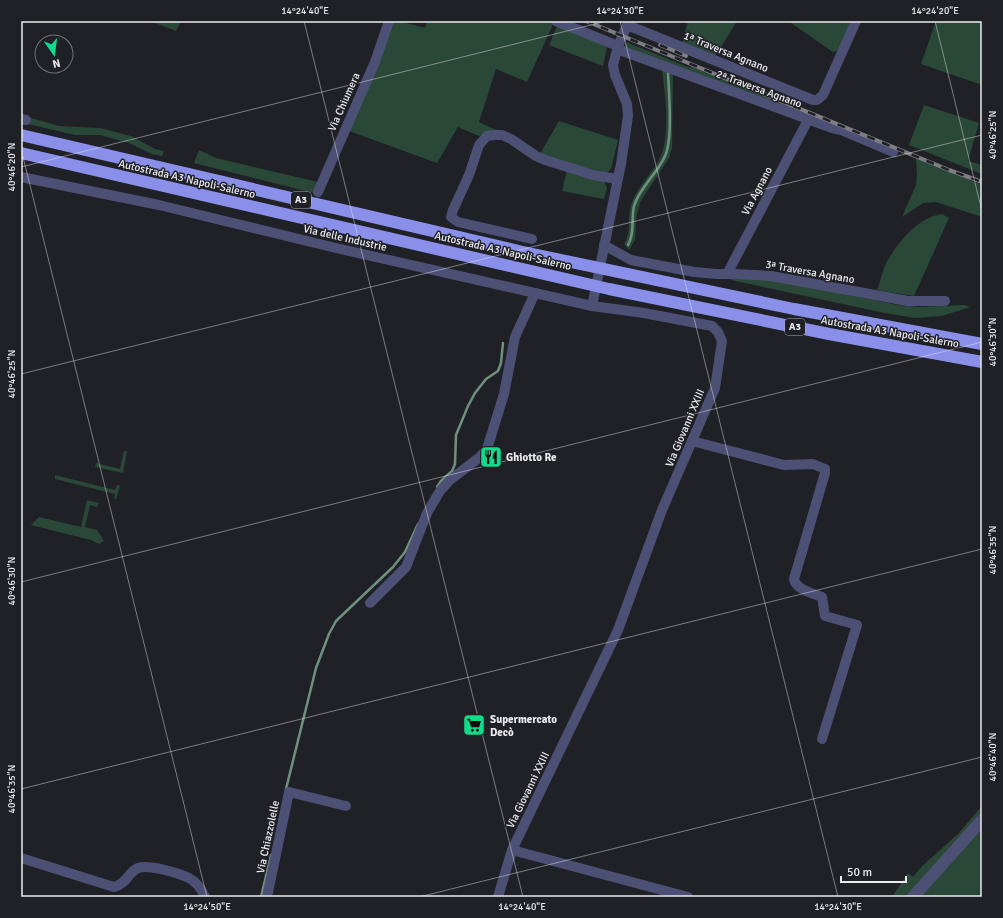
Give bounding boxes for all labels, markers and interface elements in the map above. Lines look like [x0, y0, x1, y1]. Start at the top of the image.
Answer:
text: 14°24'40"E [281, 5, 329, 17]
text: 14°24'30"E [596, 5, 644, 17]
text: 14°24'20"E [911, 5, 959, 17]
street label: 1ª Traversa Agnano [682, 29, 771, 75]
north arrow [34, 34, 74, 74]
text: N [51, 56, 62, 70]
street label: 2ª Traversa Agnano [714, 67, 804, 111]
street label: Via Chiumera [325, 70, 363, 133]
text: 40°46'25"N [987, 111, 999, 159]
text: 40°46'20"N [6, 143, 18, 191]
street label: Autostrada A3 Napoli-Salerno [117, 157, 257, 201]
street label: Via Agnano [739, 164, 775, 217]
road number: A3 [291, 192, 311, 208]
street label: Via delle Industrie [302, 222, 388, 254]
street label: Autostrada A3 Napoli-Salerno [433, 229, 573, 273]
street label: 3ª Traversa Agnano [764, 258, 856, 286]
street label: Autostrada A3 Napoli-Salerno [820, 313, 960, 351]
text: 40°46'30"N [987, 318, 999, 366]
road number: A3 [785, 319, 805, 335]
text: 40°46'25"N [6, 350, 18, 398]
street label: Via Giovanni XXIII [663, 387, 707, 469]
restaurant icon: Ghiotto Re [478, 444, 504, 470]
place label: Ghiotto Re [506, 451, 557, 464]
text: 40°46'35"N [987, 526, 999, 574]
text: 40°46'30"N [6, 557, 18, 605]
supermarket icon: Supermercato Decò [461, 712, 487, 738]
place label: Supermercato Decò [490, 713, 557, 739]
text: 40°46'40"N [987, 733, 999, 781]
street label: Via Giovanni XXIII [504, 750, 552, 830]
text: 40°46'35"N [6, 765, 18, 813]
street label: Via Chiazzolelle [254, 799, 282, 875]
scale bar [841, 858, 906, 884]
text: 50 m [847, 865, 872, 880]
text: 14°24'50"E [183, 901, 231, 913]
text: 14°24'40"E [498, 901, 546, 913]
text: 14°24'30"E [814, 901, 862, 913]

